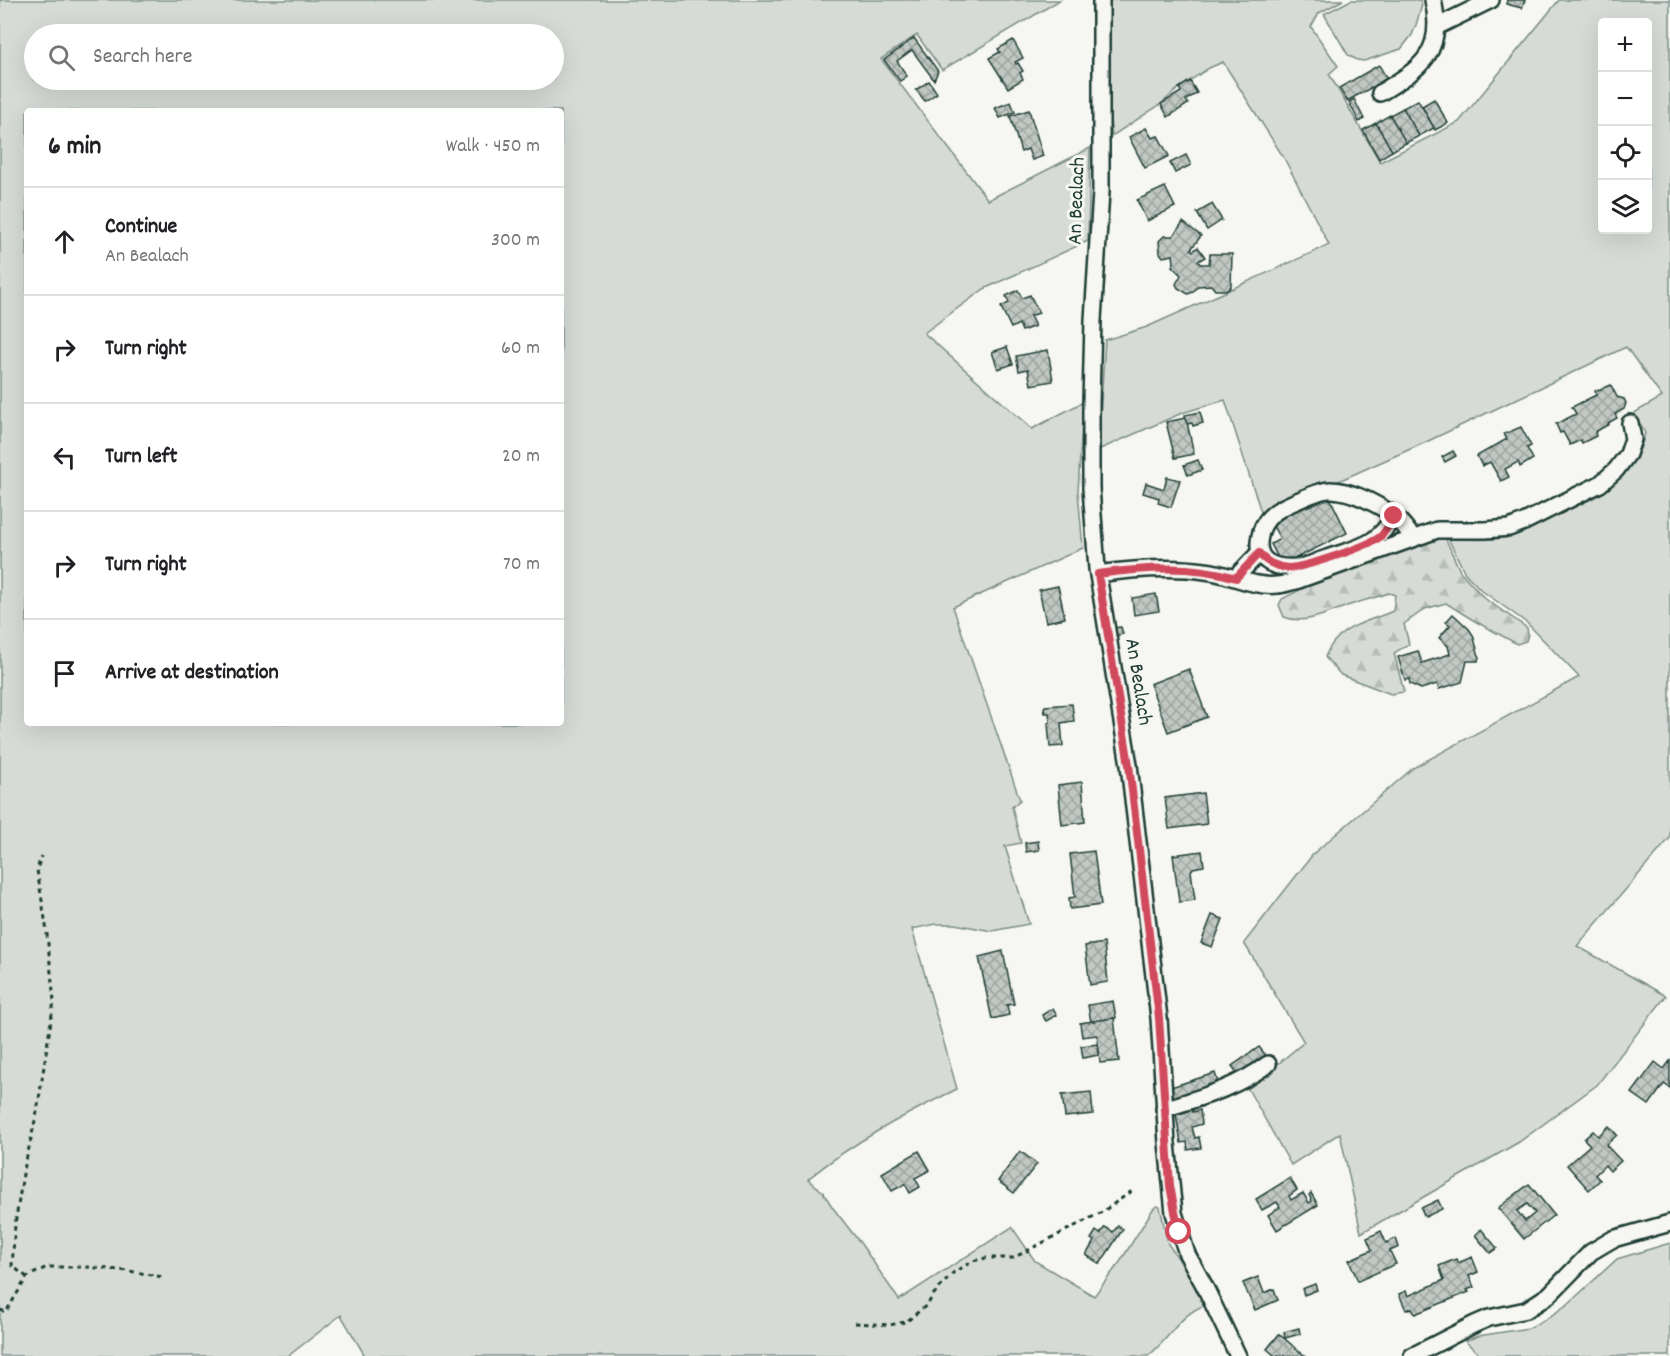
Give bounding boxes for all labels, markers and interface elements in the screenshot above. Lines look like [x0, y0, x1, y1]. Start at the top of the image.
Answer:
map controls [1598, 18, 1652, 234]
button: + [1598, 18, 1652, 72]
search box [24, 24, 564, 90]
icon: search [45, 41, 78, 74]
text: Search here [93, 42, 192, 73]
button: − [1598, 72, 1652, 126]
button: locate [1598, 126, 1652, 180]
text: 6 min [48, 129, 101, 166]
text: Walk · 450 m [446, 133, 540, 161]
street label: An Bealach [1061, 157, 1095, 245]
button: layers [1598, 180, 1652, 234]
text: Continue [105, 212, 177, 243]
icon: ahead [48, 225, 81, 258]
text: 300 m [491, 227, 540, 255]
text: An Bealach [105, 243, 189, 271]
icon: right [48, 333, 81, 366]
text: Turn right [105, 334, 187, 365]
text: 60 m [501, 335, 540, 363]
icon: left [48, 441, 81, 474]
text: Turn left [105, 442, 177, 473]
text: 20 m [502, 443, 540, 471]
route end [1380, 502, 1406, 528]
icon: right [48, 549, 81, 582]
text: Turn right [105, 550, 187, 581]
text: 70 m [503, 551, 540, 579]
street label: An Bealach [1115, 636, 1159, 728]
icon: arrive [48, 657, 81, 690]
text: Arrive at destination [105, 658, 279, 689]
route start [1165, 1218, 1191, 1244]

